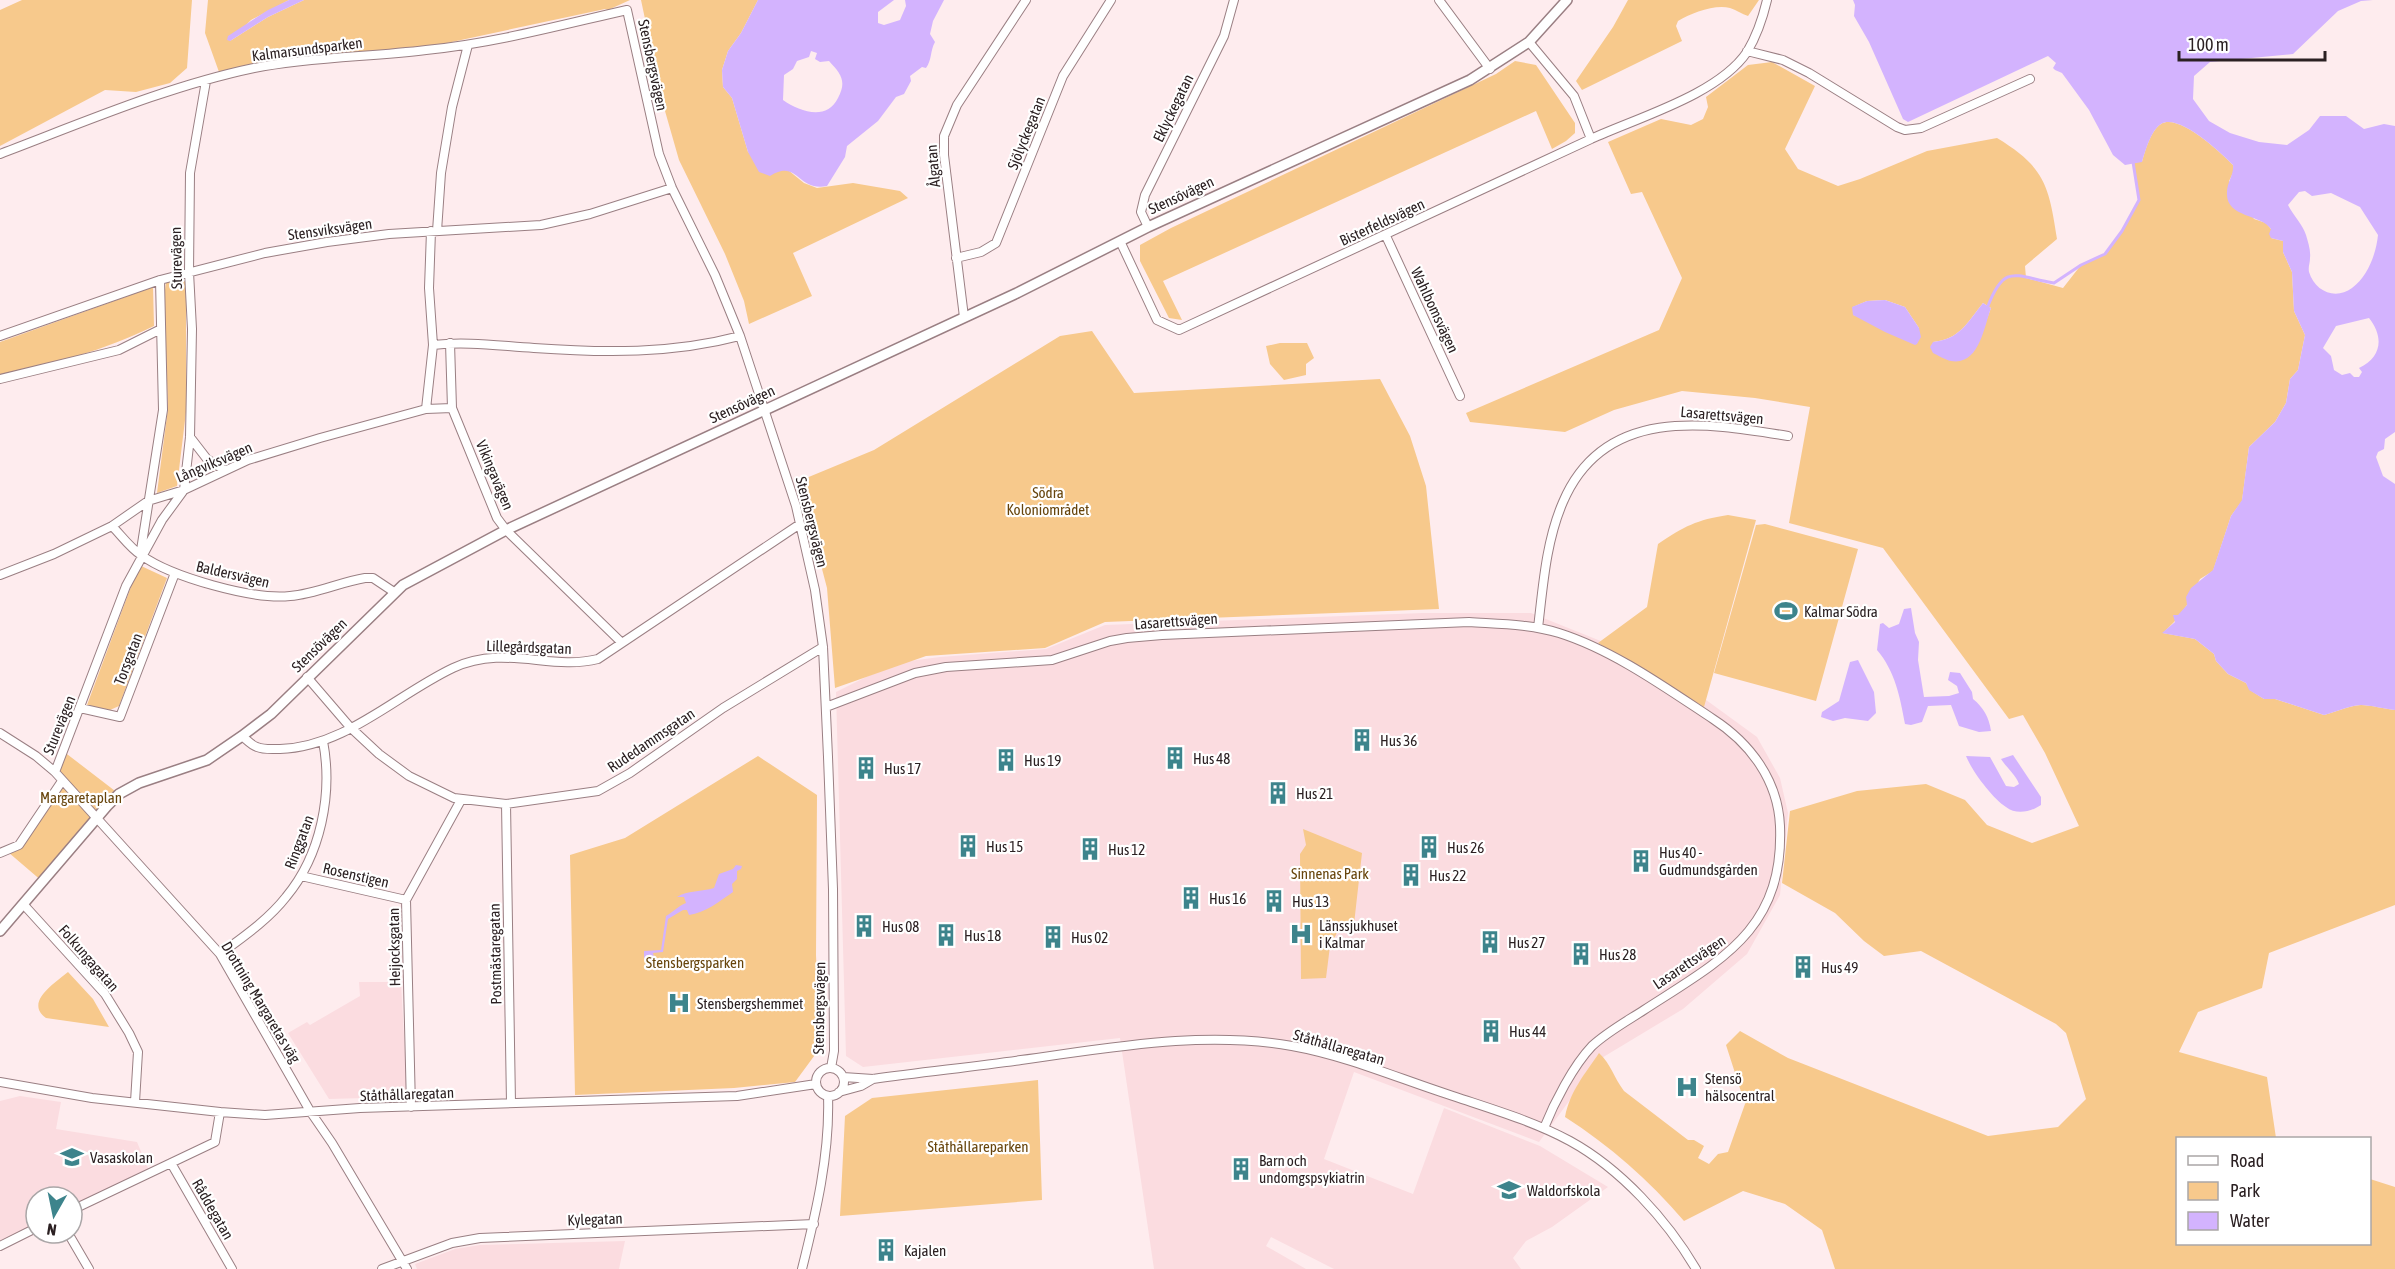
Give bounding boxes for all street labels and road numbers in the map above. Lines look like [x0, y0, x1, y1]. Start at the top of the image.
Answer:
street label: Stensbergsvägen [635, 18, 671, 112]
street label: Kalmarsundsparken [251, 34, 363, 64]
street label: Eklyckegatan [1149, 71, 1197, 145]
street label: Sjölyckegatan [1004, 94, 1048, 172]
street label: Ålgatan [923, 144, 943, 188]
street label: Stensövägen [1146, 173, 1216, 217]
street label: Bisterfeldsvägen [1337, 195, 1427, 249]
street label: Stensviksvägen [287, 215, 373, 243]
street label: Sturevägen [167, 227, 185, 289]
street label: Wahlbomsvägen [1408, 265, 1462, 355]
street label: Stensövägen [707, 382, 777, 426]
street label: Lasarettsvägen [1680, 403, 1764, 427]
street label: Långviksvägen [173, 438, 255, 486]
street label: Vikingavägen [473, 438, 517, 512]
street label: Stensbergsvägen [793, 475, 831, 569]
street label: Baldersvägen [195, 557, 271, 591]
street label: Lasarettsvägen [1134, 610, 1218, 632]
street label: Stensövägen [288, 615, 350, 675]
street label: Torsgatan [110, 631, 146, 687]
street label: Lillegårdsgatan [486, 637, 572, 657]
street label: Sturevägen [39, 693, 79, 757]
street label: Rudedammsgatan [604, 705, 698, 775]
street label: Ringgatan [281, 813, 317, 871]
street label: Rosenstigen [321, 859, 391, 891]
street label: Postmästaregatan [486, 903, 504, 1005]
street label: Heijocksgatan [385, 908, 403, 986]
street label: Folkungagatan [55, 921, 123, 995]
street label: Lasarettsvägen [1650, 932, 1728, 992]
street label: Drottning Margaretas väg [218, 938, 304, 1066]
street label: Stensbergsvägen [810, 961, 828, 1055]
street label: Ståthållaregatan [1291, 1026, 1387, 1068]
street label: Ståthållaregatan [360, 1084, 454, 1104]
street label: Råddegatan [189, 1176, 237, 1242]
street label: Kylegatan [567, 1210, 623, 1228]

